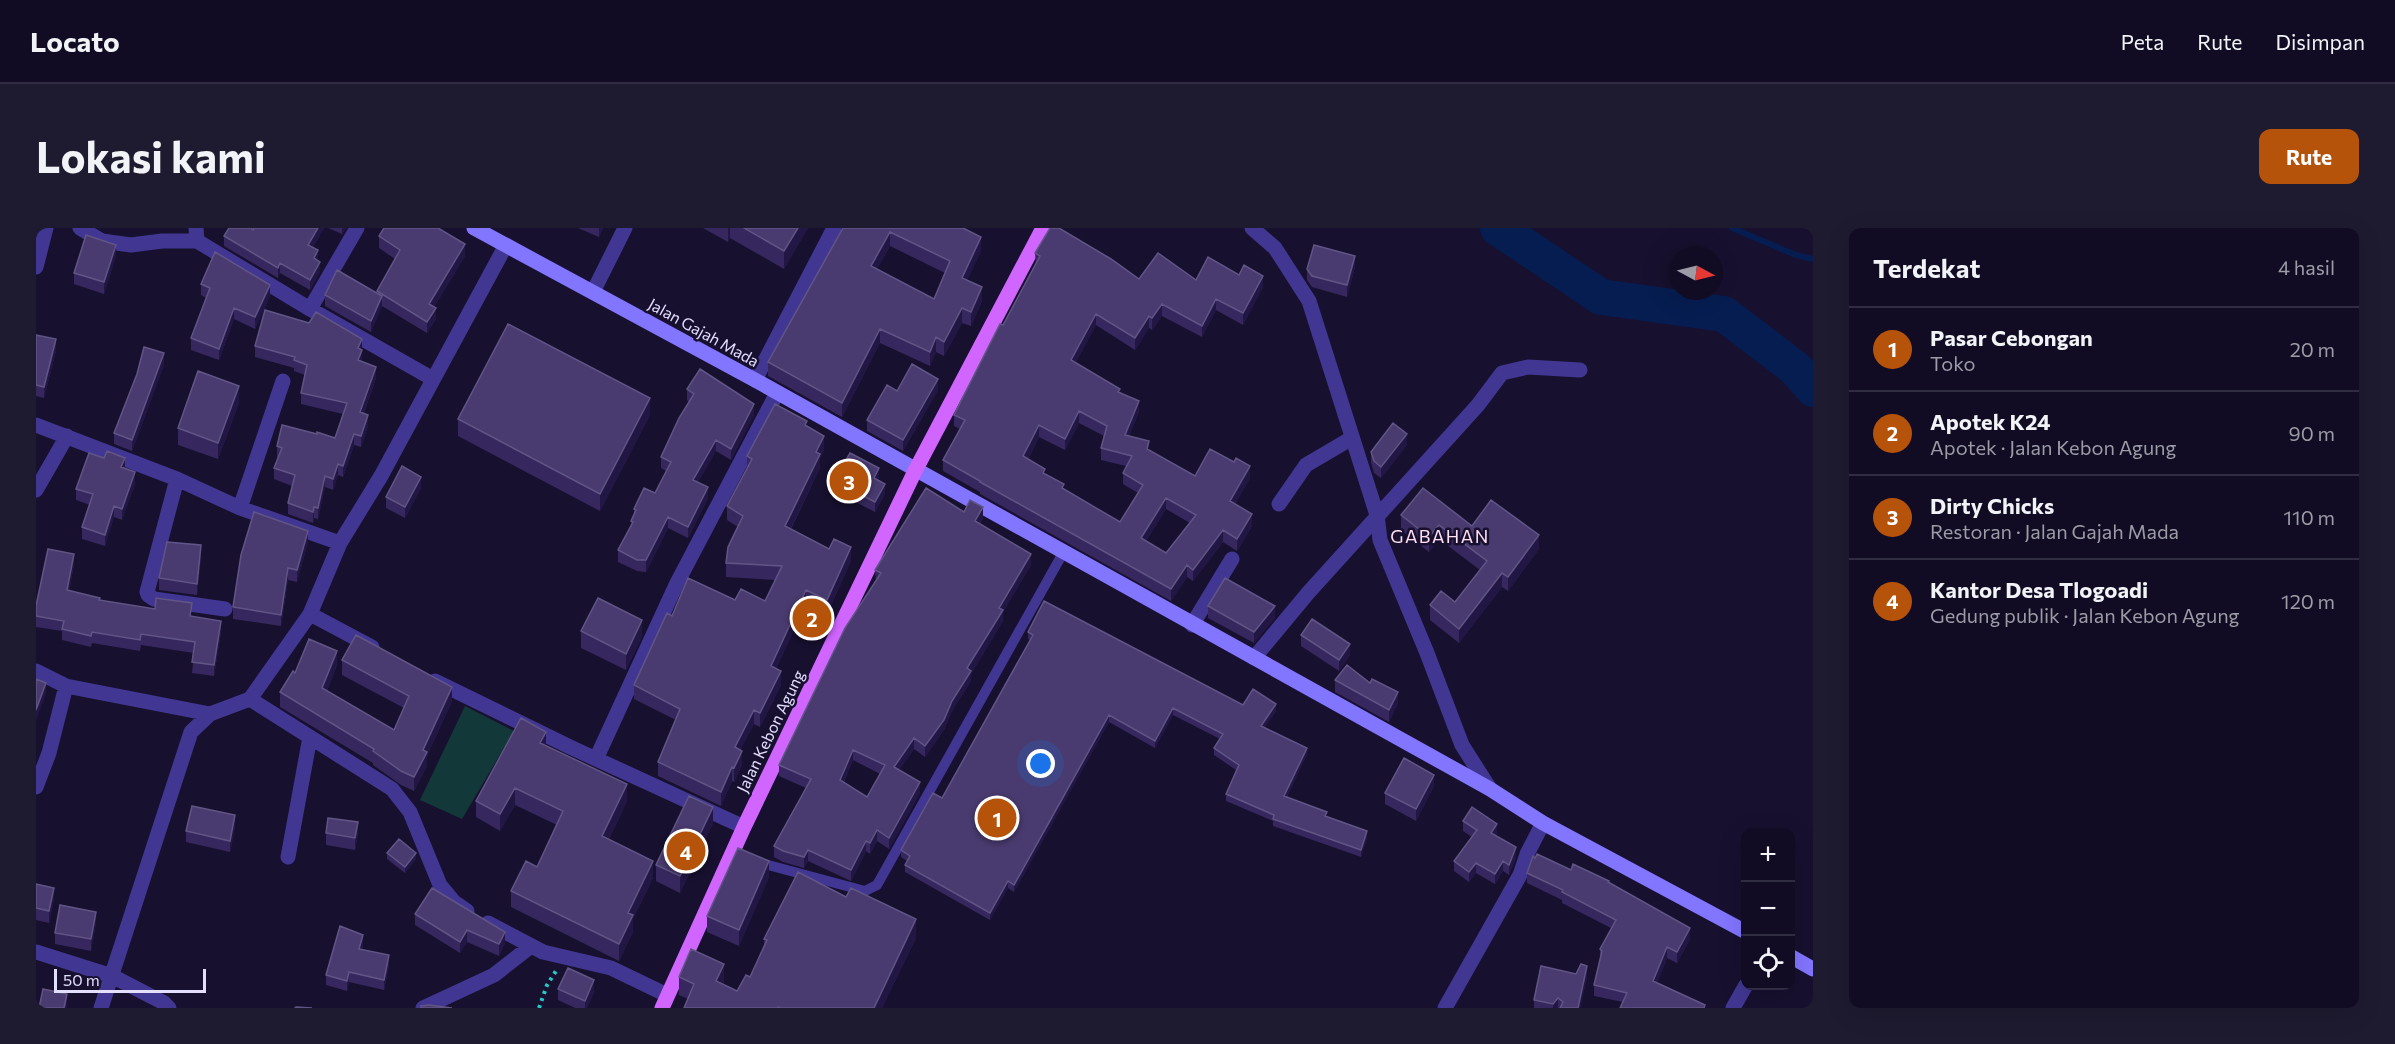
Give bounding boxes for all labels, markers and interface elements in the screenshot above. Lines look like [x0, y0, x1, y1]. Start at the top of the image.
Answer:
text: Locato [30, 24, 120, 58]
text: Peta [2121, 29, 2164, 54]
text: Rute [2197, 29, 2242, 54]
text: Disimpan [2275, 29, 2365, 54]
button: Rute [2259, 129, 2359, 184]
text: Lokasi kami [36, 130, 266, 182]
north arrow [1669, 246, 1723, 300]
text: Terdekat [1873, 252, 1980, 283]
text: 4 hasil [2278, 255, 2335, 279]
street label: Jalan Gajah Mada [645, 294, 763, 370]
text: Pasar Cebongan [1930, 324, 2093, 351]
text: 1 [1888, 337, 1897, 361]
text: 20 m [2290, 337, 2335, 361]
text: Toko [1930, 351, 1976, 375]
text: Apotek K24 [1930, 408, 2051, 435]
text: 2 [1887, 421, 1898, 445]
text: 90 m [2289, 421, 2335, 445]
text: Apotek · Jalan Kebon Agung [1930, 435, 2176, 459]
pin: 3 [830, 458, 868, 504]
text: Dirty Chicks [1930, 492, 2054, 519]
text: 3 [1887, 505, 1898, 529]
text: 110 m [2284, 505, 2335, 529]
text: Restoran · Jalan Gajah Mada [1930, 519, 2179, 543]
district label: GABAHAN [1390, 525, 1490, 547]
text: Kantor Desa Tlogoadi [1930, 576, 2148, 603]
text: 4 [1886, 589, 1899, 613]
text: 120 m [2281, 589, 2335, 613]
pin: 2 [792, 596, 832, 640]
text: Gedung publik · Jalan Kebon Agung [1930, 603, 2239, 627]
street label: Jalan Kebon Agung [732, 666, 808, 795]
your location [1026, 749, 1055, 778]
pin: 1 [978, 796, 1016, 840]
pin: 4 [666, 828, 706, 874]
map controls [1741, 828, 1795, 990]
button: + [1741, 828, 1795, 882]
button: − [1741, 882, 1795, 936]
button: locate [1741, 936, 1795, 990]
scale bar [54, 966, 206, 994]
text: 50 m [63, 970, 100, 989]

